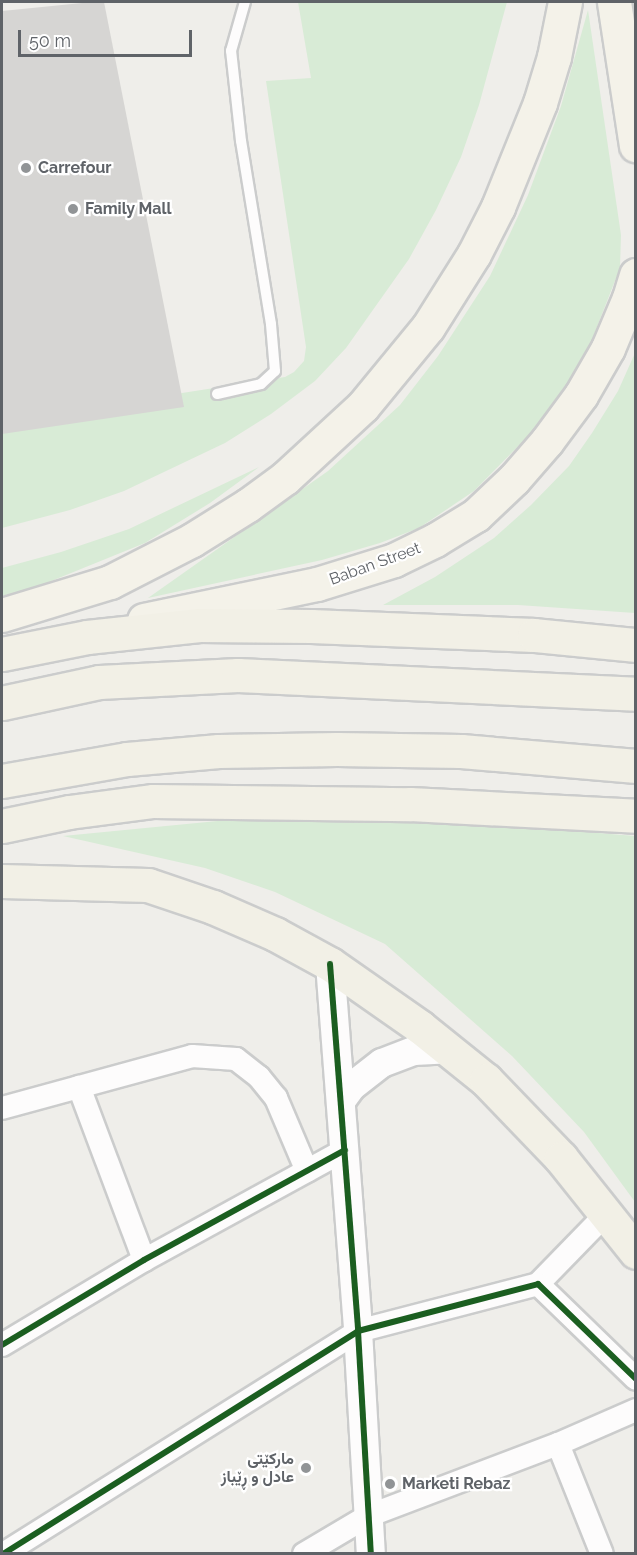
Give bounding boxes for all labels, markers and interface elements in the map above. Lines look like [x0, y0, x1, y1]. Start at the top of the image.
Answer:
scale bar [21, 18, 195, 56]
text: 50 m [29, 30, 71, 51]
place label: Carrefour [38, 158, 112, 178]
marker: Carrefour [19, 161, 33, 175]
place label: Family Mall [85, 199, 172, 219]
marker: Family Mall [66, 202, 80, 216]
street label: Baban Street [327, 539, 423, 589]
place label: مارکێتی عادل و ڕێباز [221, 1449, 294, 1487]
marker: مارکێتی عادل و ڕێباز [299, 1461, 313, 1475]
place label: Marketi Rebaz [402, 1474, 510, 1494]
marker: Marketi Rebaz [383, 1477, 397, 1491]

